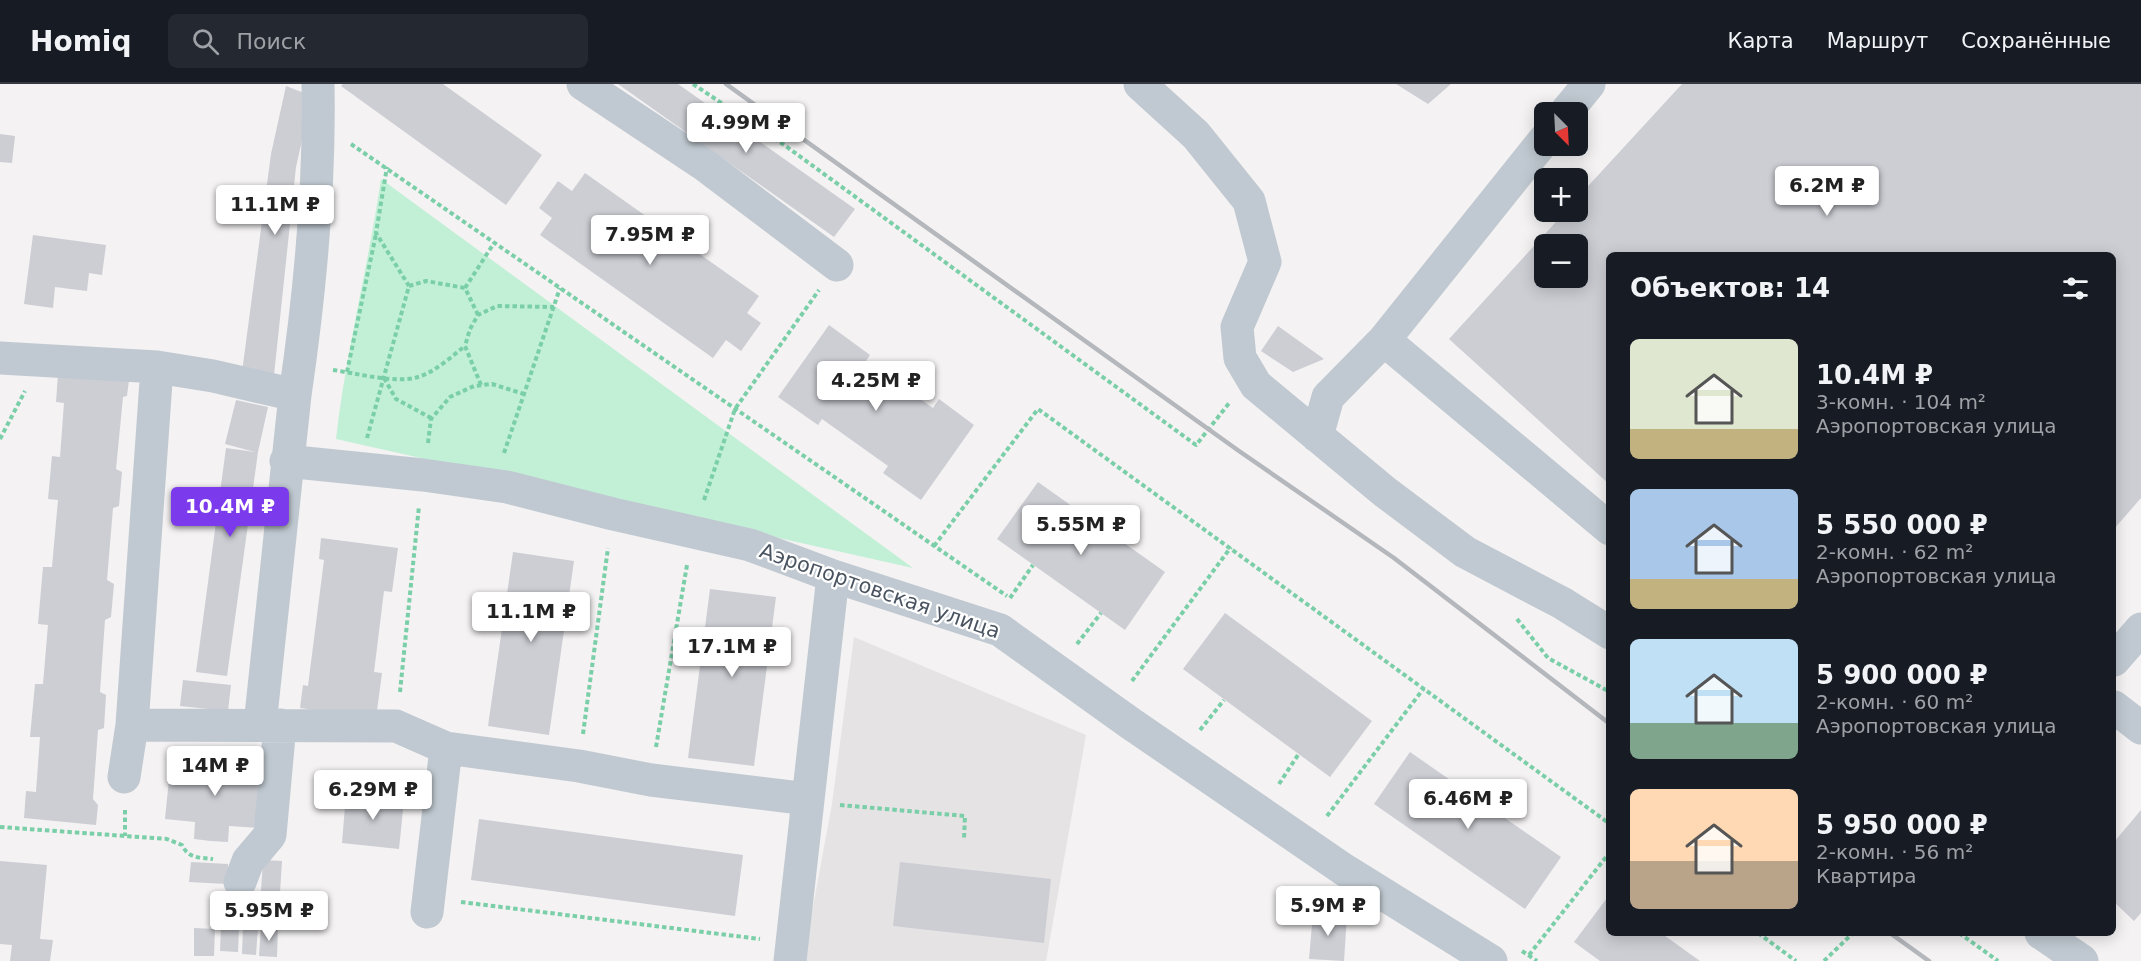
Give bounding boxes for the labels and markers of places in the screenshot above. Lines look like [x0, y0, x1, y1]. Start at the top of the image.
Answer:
pin: 4.99M ₽ [691, 103, 801, 154]
pin: 6.2M ₽ [1778, 166, 1876, 217]
pin: 11.1M ₽ [220, 185, 330, 236]
pin: 7.95M ₽ [595, 215, 705, 266]
pin: 4.25M ₽ [821, 361, 931, 412]
pin: 10.4M ₽ [175, 487, 285, 538]
pin: 5.55M ₽ [1026, 505, 1136, 556]
pin: 11.1M ₽ [476, 592, 586, 643]
pin: 17.1M ₽ [677, 627, 787, 678]
pin: 14M ₽ [173, 746, 257, 797]
pin: 6.29M ₽ [318, 770, 428, 821]
pin: 6.46M ₽ [1413, 779, 1523, 830]
pin: 5.9M ₽ [1279, 886, 1377, 937]
pin: 5.95M ₽ [214, 891, 324, 942]

